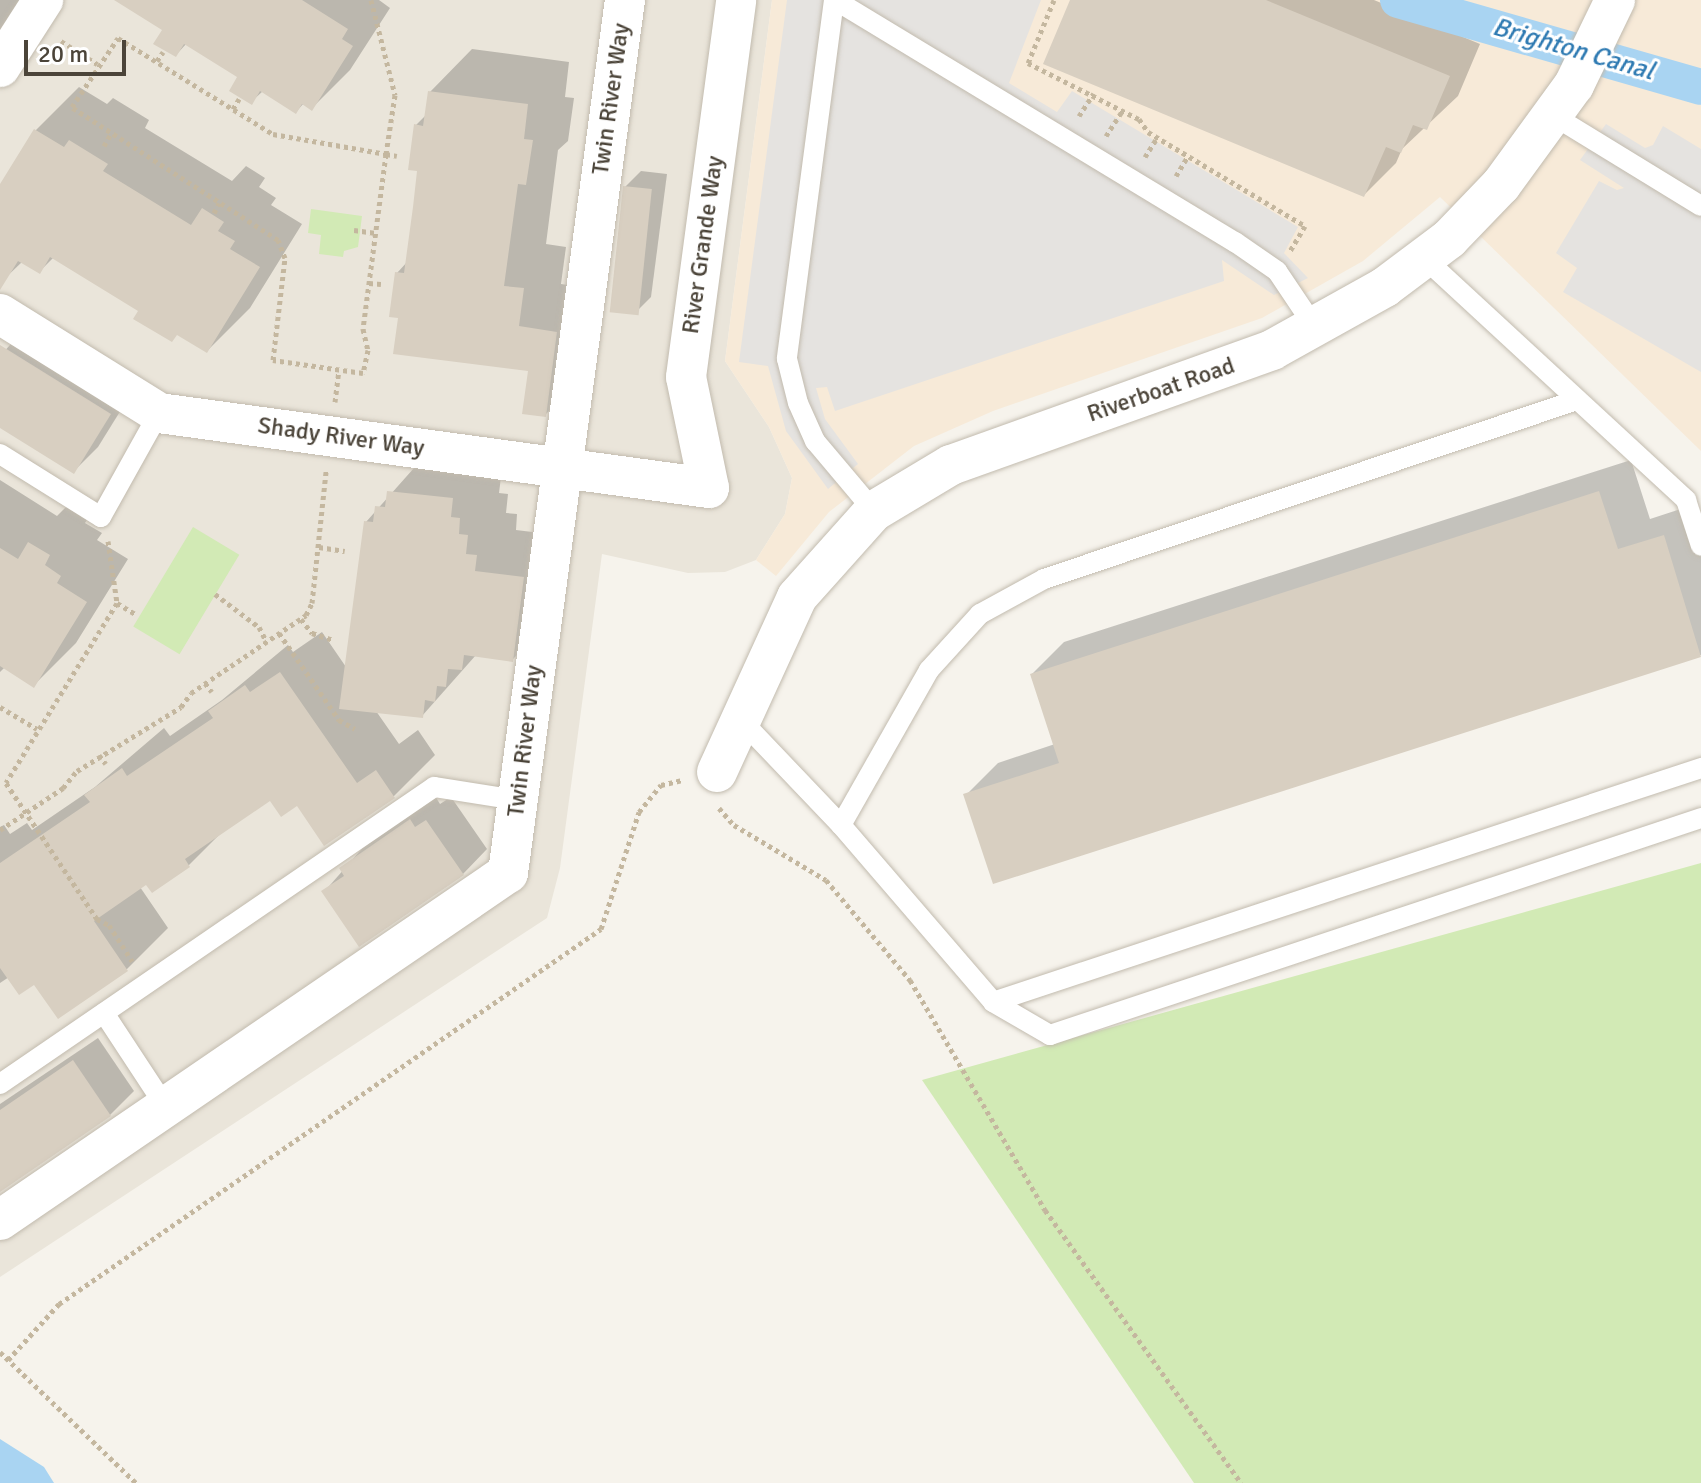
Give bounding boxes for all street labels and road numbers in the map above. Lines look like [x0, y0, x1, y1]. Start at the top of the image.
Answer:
street label: Twin River Way [586, 21, 636, 177]
street label: River Grande Way [676, 154, 730, 336]
street label: Riverboat Road [1083, 351, 1239, 429]
street label: Shady River Way [256, 411, 426, 463]
street label: Twin River Way [501, 663, 549, 819]

